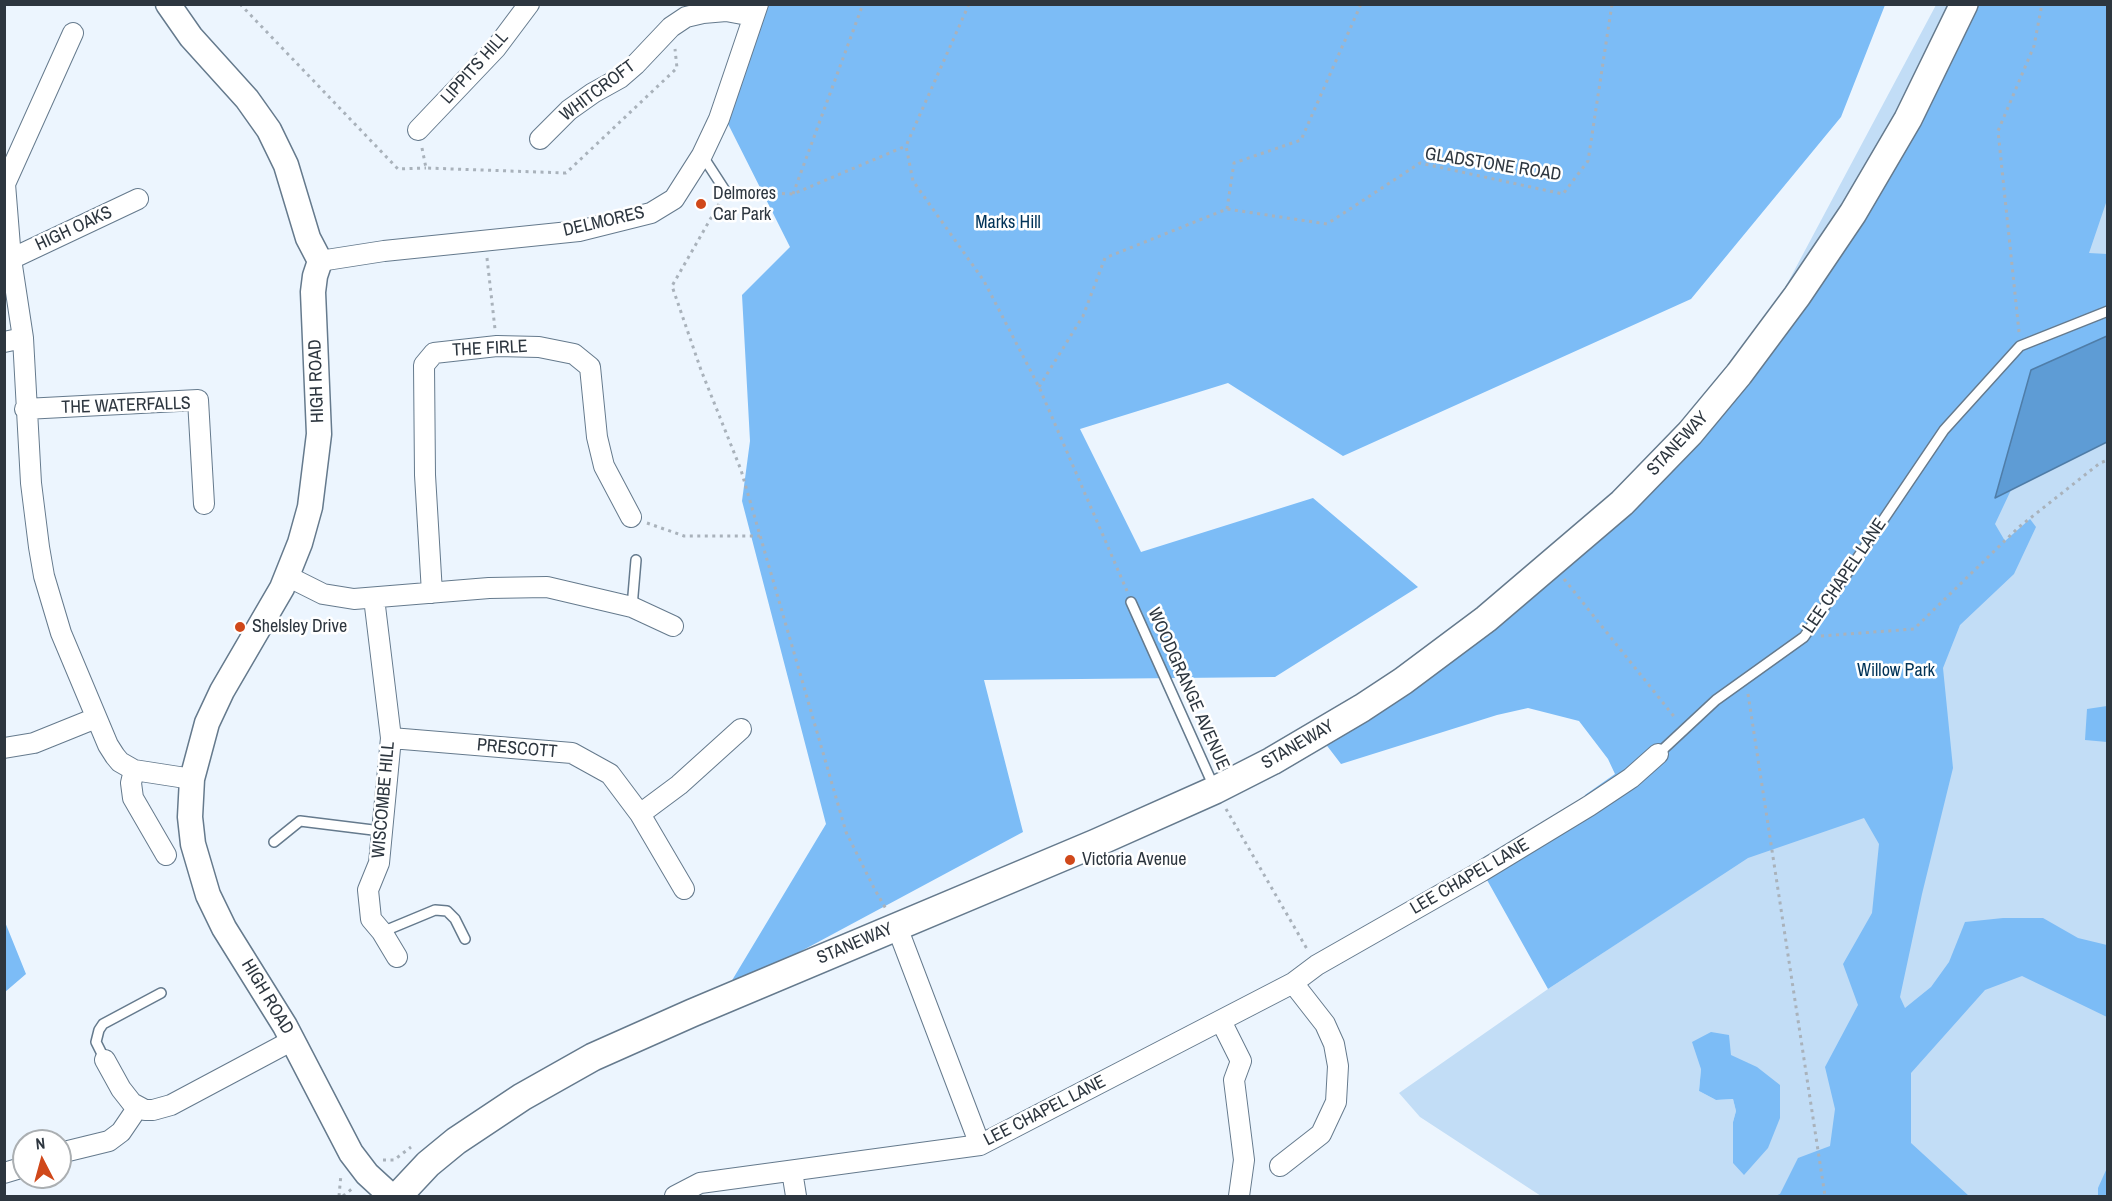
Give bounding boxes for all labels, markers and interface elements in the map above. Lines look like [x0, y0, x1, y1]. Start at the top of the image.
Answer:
street label: LIPPITS HILL [437, 27, 513, 109]
street label: WHITCROFT [556, 56, 640, 126]
street label: GLADSTONE ROAD [1423, 144, 1563, 186]
place label: Delmores Car Park [713, 183, 776, 226]
marker: Delmores Car Park [694, 197, 708, 211]
street label: HIGH OAKS [32, 202, 116, 256]
street label: DELMORES [561, 202, 647, 242]
park label: Marks Hill [975, 212, 1041, 234]
street label: THE FIRLE [452, 336, 528, 362]
street label: HIGH ROAD [305, 339, 329, 423]
street label: THE WATERFALLS [61, 393, 191, 419]
street label: STANEWAY [1643, 407, 1713, 481]
street label: LEE CHAPEL LANE [1799, 515, 1891, 637]
street label: WOODGRANGE AVENUE [1142, 605, 1234, 773]
place label: Shelsley Drive [252, 616, 347, 638]
marker: Shelsley Drive [233, 620, 247, 634]
park label: Willow Park [1857, 660, 1935, 682]
street label: STANEWAY [1258, 716, 1338, 774]
street label: PRESCOTT [476, 735, 558, 763]
street label: WISCOMBE HILL [368, 741, 400, 859]
street label: LEE CHAPEL LANE [1407, 834, 1533, 920]
place label: Victoria Avenue [1082, 849, 1187, 871]
marker: Victoria Avenue [1063, 853, 1077, 867]
street label: STANEWAY [814, 918, 896, 970]
street label: HIGH ROAD [236, 956, 298, 1038]
street label: LEE CHAPEL LANE [981, 1071, 1109, 1151]
north arrow [12, 1129, 72, 1189]
text: N [34, 1132, 46, 1155]

